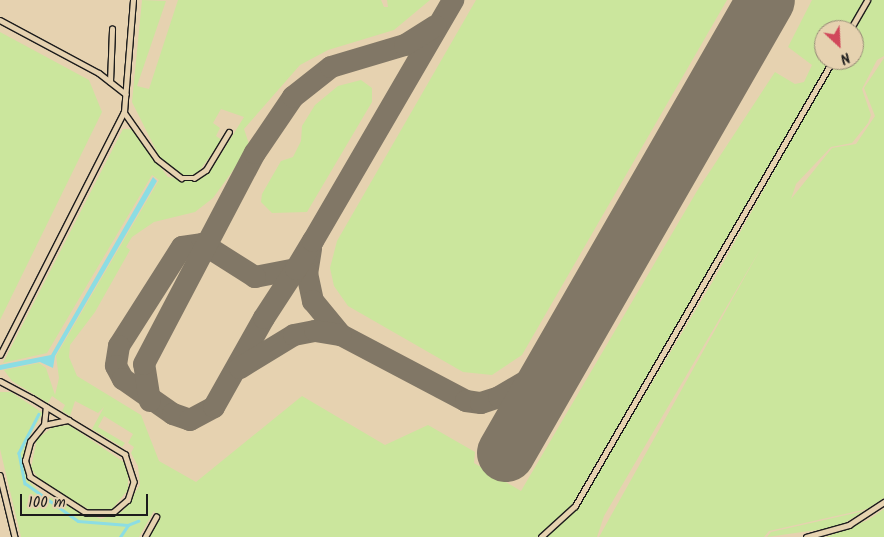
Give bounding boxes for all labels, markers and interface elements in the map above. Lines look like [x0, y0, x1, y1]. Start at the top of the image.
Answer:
north arrow [814, 20, 864, 70]
text: N [836, 46, 854, 70]
scale bar [22, 484, 150, 516]
text: 100 m [28, 491, 66, 515]

